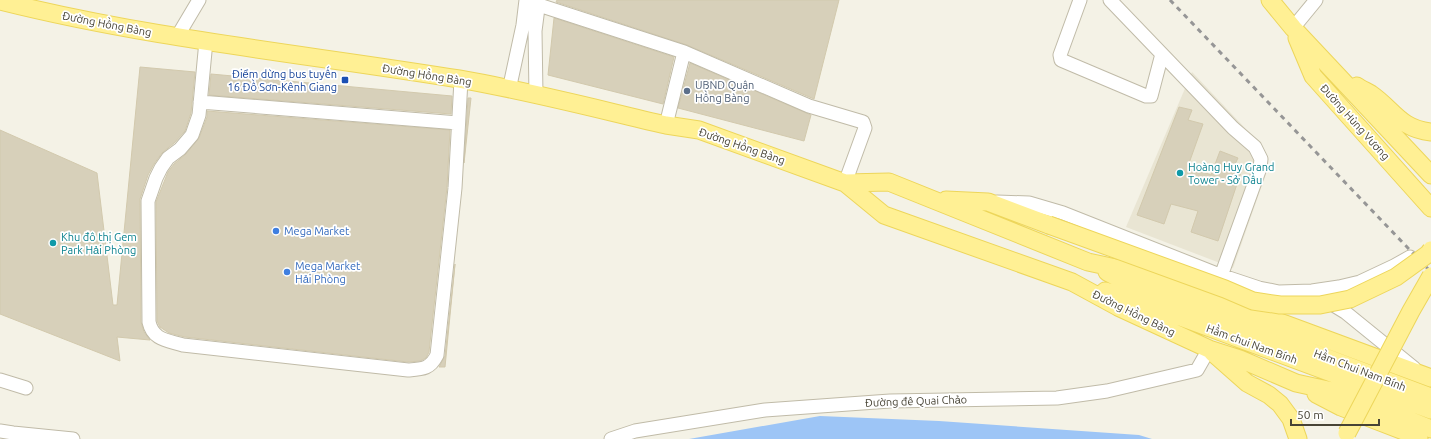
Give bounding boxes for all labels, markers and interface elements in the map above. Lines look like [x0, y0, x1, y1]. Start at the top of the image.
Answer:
street label: Đường Hồng Bàng [61, 8, 153, 39]
street label: Đường Hồng Bàng [381, 60, 473, 88]
place label: Điểm dừng bus tuyến 16 Đồ Sơn-Kênh Giang [228, 66, 337, 93]
marker: Điểm dừng bus tuyến 16 Đồ Sơn-Kênh Giang [340, 75, 350, 85]
place label: UBND Quận Hồng Bàng [695, 79, 754, 104]
street label: Đường Hùng Vương [1318, 82, 1392, 162]
marker: UBND Quận Hồng Bàng [682, 86, 692, 96]
street label: Đường Hồng Bàng [697, 124, 787, 166]
place label: Hoàng Huy Grand Tower - Sở Dầu [1188, 161, 1274, 186]
marker: Hoàng Huy Grand Tower - Sở Dầu [1175, 168, 1185, 178]
place label: Mega Market [284, 225, 350, 237]
marker: Mega Market [271, 226, 281, 236]
place label: Khu đô thị Gem Park Hải Phòng [61, 231, 137, 256]
marker: Khu đô thị Gem Park Hải Phòng [48, 238, 58, 248]
place label: Mega Market Hải Phòng [295, 260, 361, 285]
marker: Mega Market Hải Phòng [282, 267, 292, 277]
street label: Đường Hồng Bàng [1091, 286, 1178, 338]
street label: Hầm chui Nam Bính [1205, 320, 1300, 366]
street label: Hầm Chui Nam Bính [1312, 345, 1408, 393]
street label: Đường đê Quai Chảo [865, 393, 967, 409]
scale bar [1291, 401, 1379, 427]
text: 50 m [1297, 408, 1324, 421]

